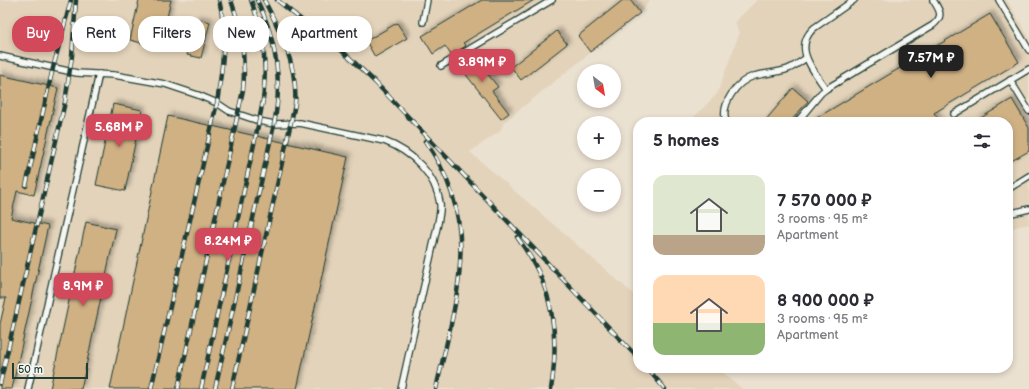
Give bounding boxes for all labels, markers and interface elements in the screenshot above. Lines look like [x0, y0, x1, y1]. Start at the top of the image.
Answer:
chip: Buy [12, 16, 64, 52]
chip: Rent [72, 16, 130, 52]
chip: Filters [138, 16, 205, 52]
chip: New [213, 16, 269, 52]
chip: Apartment [277, 16, 372, 52]
pin: 7.57M ₽ [894, 45, 968, 79]
pin: 3.89M ₽ [445, 49, 519, 83]
text: 7.57M ₽ [908, 50, 955, 66]
text: 3.89M ₽ [458, 54, 506, 70]
north arrow [577, 64, 621, 108]
map controls [577, 64, 621, 212]
pin: 5.68M ₽ [82, 114, 156, 148]
button: + [577, 116, 621, 160]
text: 5.68M ₽ [95, 119, 143, 135]
icon: filters [971, 130, 993, 152]
text: 5 homes [653, 131, 719, 151]
button: − [577, 168, 621, 212]
icon: home [685, 191, 733, 239]
text: 7 570 000 ₽ [777, 191, 872, 211]
text: 3 rooms · 95 m² [777, 211, 868, 227]
text: Apartment [777, 227, 838, 243]
pin: 8.24M ₽ [191, 228, 265, 262]
text: 8.24M ₽ [204, 233, 252, 249]
pin: 8.9M ₽ [50, 273, 116, 307]
text: 8.9M ₽ [63, 278, 103, 294]
icon: home [685, 291, 733, 339]
text: 8 900 000 ₽ [777, 291, 874, 311]
text: 3 rooms · 95 m² [777, 311, 868, 327]
text: Apartment [777, 327, 838, 343]
scale bar [12, 361, 88, 380]
text: 50 m [18, 363, 43, 376]

